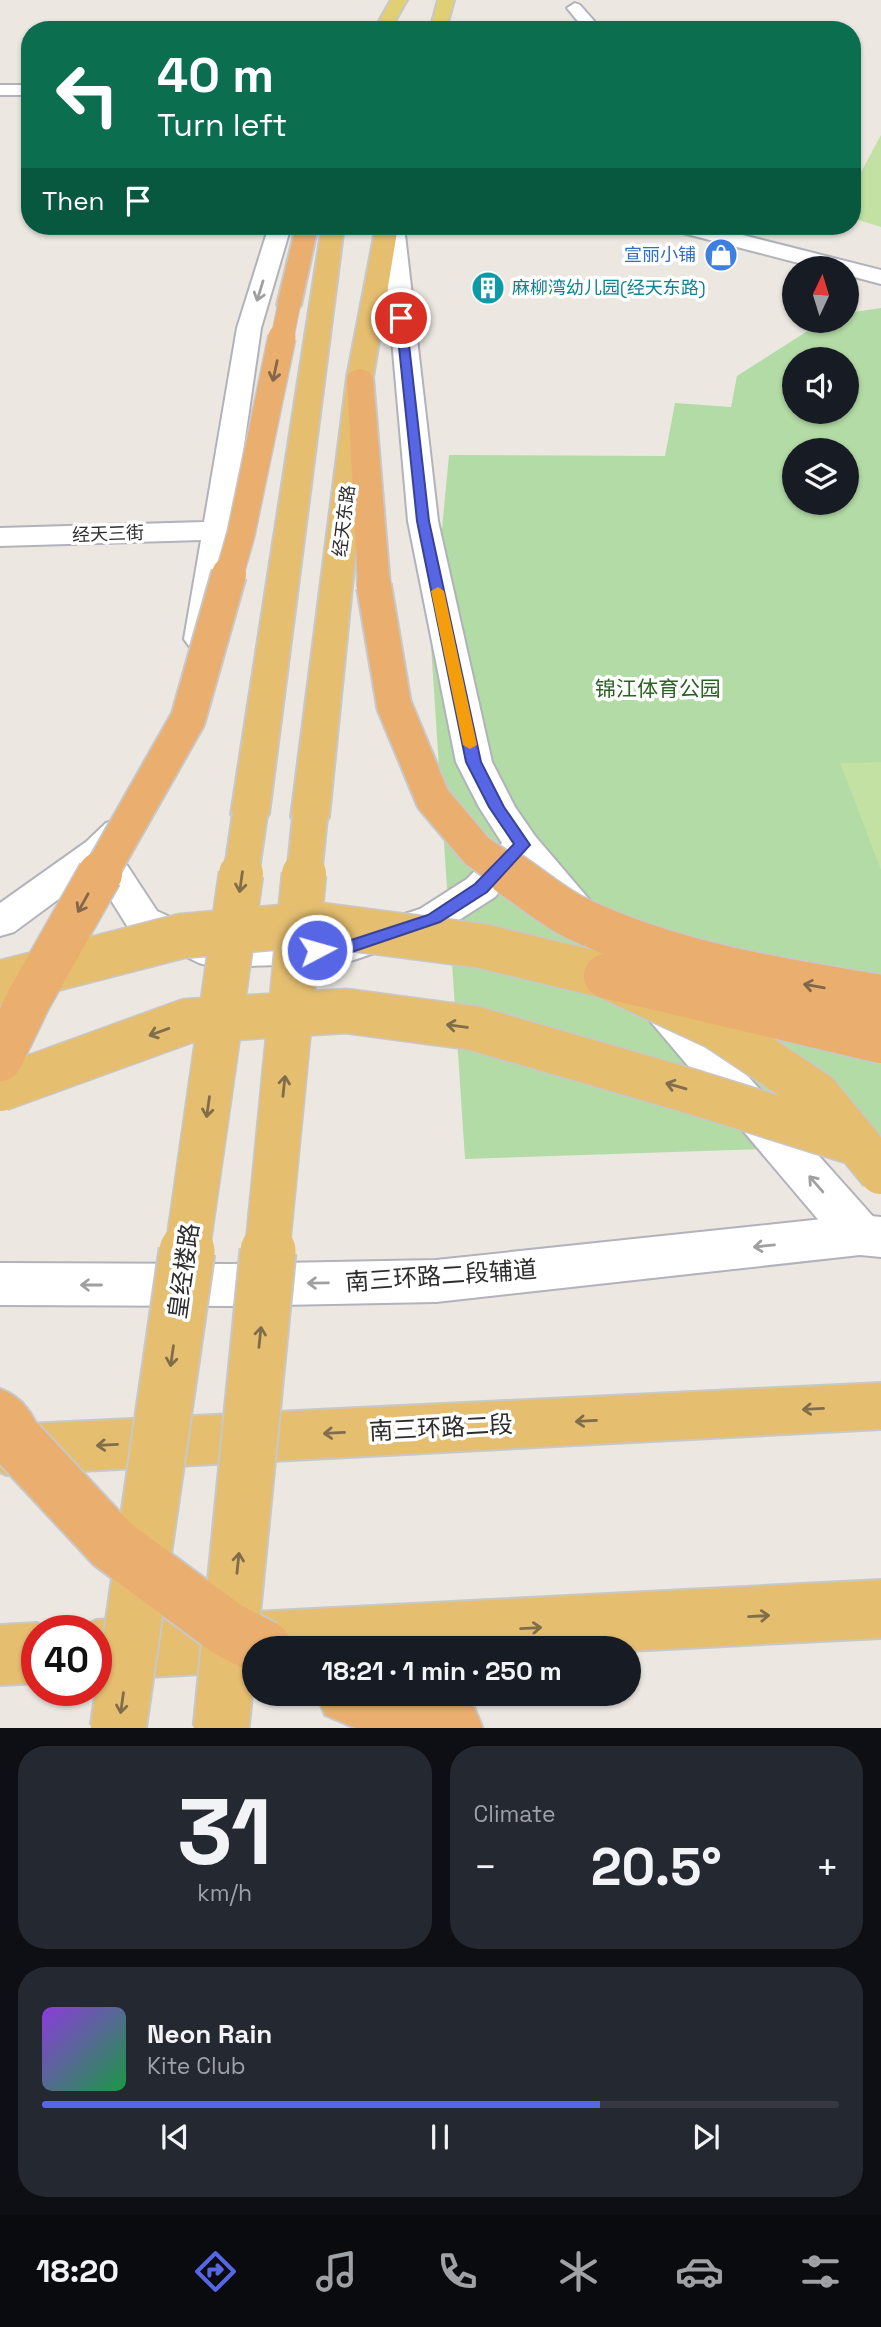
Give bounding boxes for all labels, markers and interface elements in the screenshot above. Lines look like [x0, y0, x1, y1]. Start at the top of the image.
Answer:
text: 40 m [157, 44, 274, 106]
icon: left [42, 49, 133, 140]
text: Turn left [157, 105, 287, 145]
icon: arrive [119, 182, 157, 220]
text: Then [42, 184, 105, 218]
shop icon: 宣丽小铺 [702, 236, 740, 274]
place label: 宣丽小铺 [624, 243, 696, 266]
north arrow [782, 256, 859, 332]
map controls [782, 256, 859, 515]
building icon: 麻柳湾幼儿园(经天东路) [469, 269, 507, 307]
place label: 麻柳湾幼儿园(经天东路) [512, 276, 706, 299]
one-way arrow [253, 280, 266, 302]
pin [371, 288, 431, 348]
icon: arrive [382, 299, 420, 337]
button: sound [782, 347, 859, 424]
one-way arrow [268, 359, 282, 382]
button: layers [782, 438, 859, 515]
street label: 经天东路 [328, 484, 359, 558]
street label: 经天三街 [72, 521, 144, 546]
park label: 锦江体育公园 [595, 675, 721, 702]
one-way arrow [234, 870, 247, 893]
one-way arrow [76, 892, 89, 913]
position arrow [280, 913, 354, 987]
one-way arrow [803, 979, 826, 992]
one-way arrow [446, 1019, 468, 1032]
one-way arrow [148, 1026, 170, 1039]
one-way arrow [278, 1075, 291, 1098]
one-way arrow [665, 1079, 687, 1092]
one-way arrow [201, 1095, 214, 1118]
one-way arrow [808, 1175, 824, 1193]
street label: 皇经楼路 [161, 1221, 206, 1321]
one-way arrow [754, 1239, 776, 1252]
street label: 南三环路二段辅道 [344, 1253, 538, 1298]
one-way arrow [307, 1277, 330, 1290]
one-way arrow [80, 1278, 103, 1292]
one-way arrow [253, 1326, 266, 1348]
one-way arrow [165, 1344, 178, 1367]
one-way arrow [802, 1403, 825, 1416]
street label: 南三环路二段 [368, 1408, 514, 1447]
one-way arrow [574, 1414, 597, 1427]
one-way arrow [323, 1427, 346, 1440]
one-way arrow [96, 1438, 119, 1451]
one-way arrow [231, 1552, 244, 1575]
one-way arrow [747, 1609, 770, 1622]
speed limit sign: 40 [21, 1615, 112, 1706]
one-way arrow [520, 1621, 543, 1634]
text: 18:21 · 1 min · 250 m [321, 1654, 562, 1688]
one-way arrow [115, 1691, 128, 1714]
text: 31 [177, 1774, 272, 1891]
text: Climate [474, 1799, 556, 1829]
text: 20.5° [591, 1834, 722, 1900]
text: − [474, 1843, 497, 1891]
text: + [815, 1843, 839, 1891]
text: km/h [197, 1878, 252, 1908]
text: Neon Rain [147, 2017, 272, 2051]
text: Kite Club [147, 2051, 246, 2081]
icon: previous [156, 2118, 194, 2156]
icon: pause [421, 2118, 459, 2156]
icon: next [687, 2118, 725, 2156]
icon: directions [191, 2247, 240, 2296]
icon: music [312, 2247, 361, 2296]
icon: phone [433, 2247, 482, 2296]
icon: climate [554, 2247, 603, 2296]
icon: car [675, 2247, 724, 2296]
icon: filters [796, 2247, 845, 2296]
text: 18:20 [36, 2251, 119, 2291]

